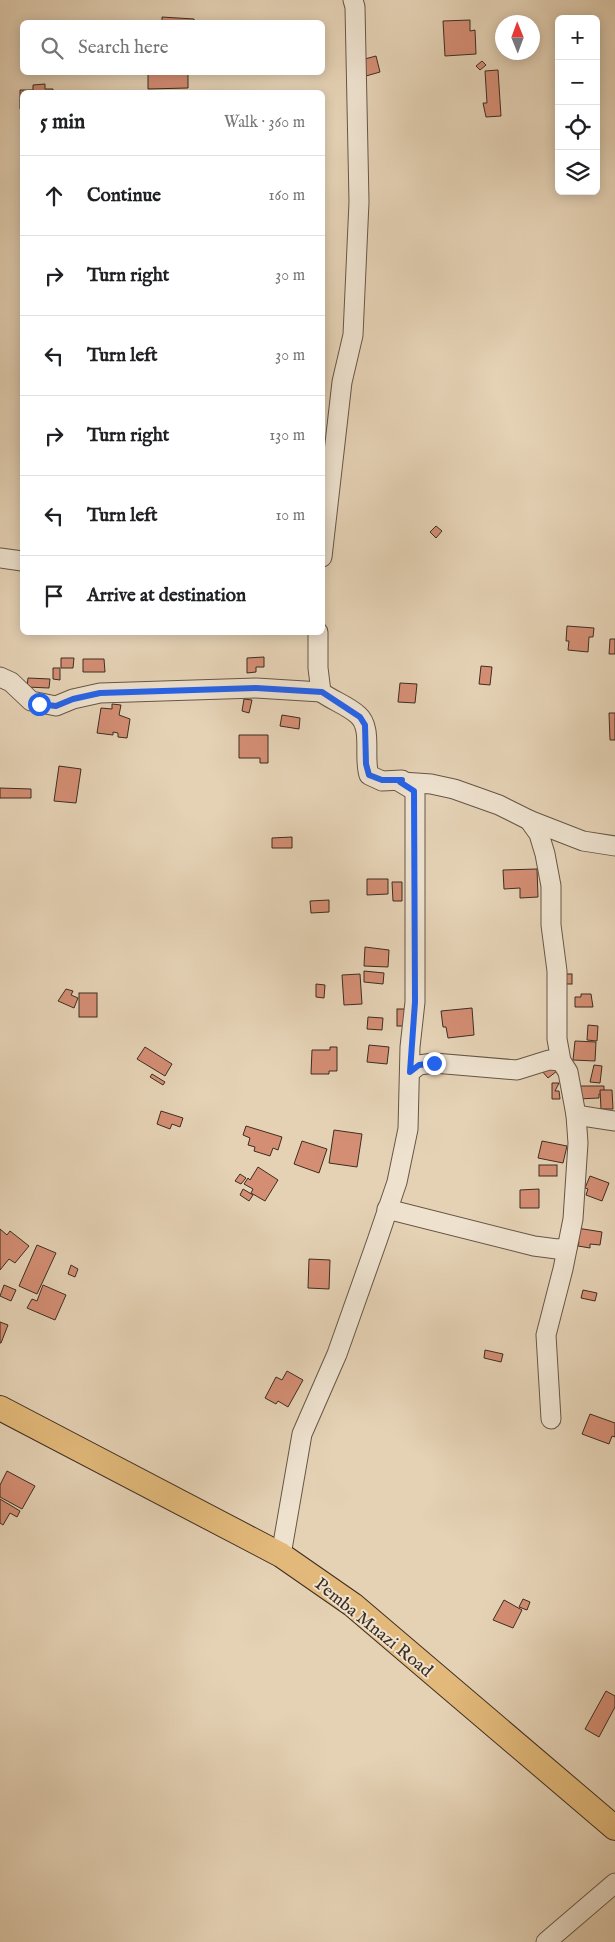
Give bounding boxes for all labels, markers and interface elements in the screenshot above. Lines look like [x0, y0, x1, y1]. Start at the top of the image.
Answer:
north arrow [495, 15, 540, 60]
map controls [555, 15, 600, 195]
button: + [555, 15, 600, 60]
search box [20, 20, 325, 75]
icon: search [38, 34, 66, 62]
text: Search here [78, 36, 169, 60]
button: − [555, 60, 600, 105]
button: locate [555, 105, 600, 150]
text: 5 min [40, 109, 85, 136]
text: Walk · 360 m [224, 113, 305, 133]
button: layers [555, 150, 600, 195]
icon: ahead [40, 182, 68, 210]
text: Continue [87, 184, 161, 208]
text: 160 m [269, 186, 305, 206]
icon: right [40, 262, 68, 290]
text: Turn right [87, 264, 169, 288]
text: 30 m [275, 266, 305, 286]
icon: left [40, 342, 68, 370]
text: Turn left [87, 344, 158, 368]
text: 30 m [275, 346, 305, 366]
icon: right [40, 422, 68, 450]
text: Turn right [87, 424, 169, 448]
text: 130 m [269, 426, 305, 446]
icon: left [40, 502, 68, 530]
text: Turn left [87, 504, 158, 528]
text: 10 m [275, 506, 305, 526]
icon: arrive [40, 582, 68, 610]
text: Arrive at destination [87, 584, 246, 608]
route start [28, 693, 51, 716]
route end [423, 1052, 446, 1075]
street label: Pemba Mnazi Road [309, 1573, 437, 1683]

